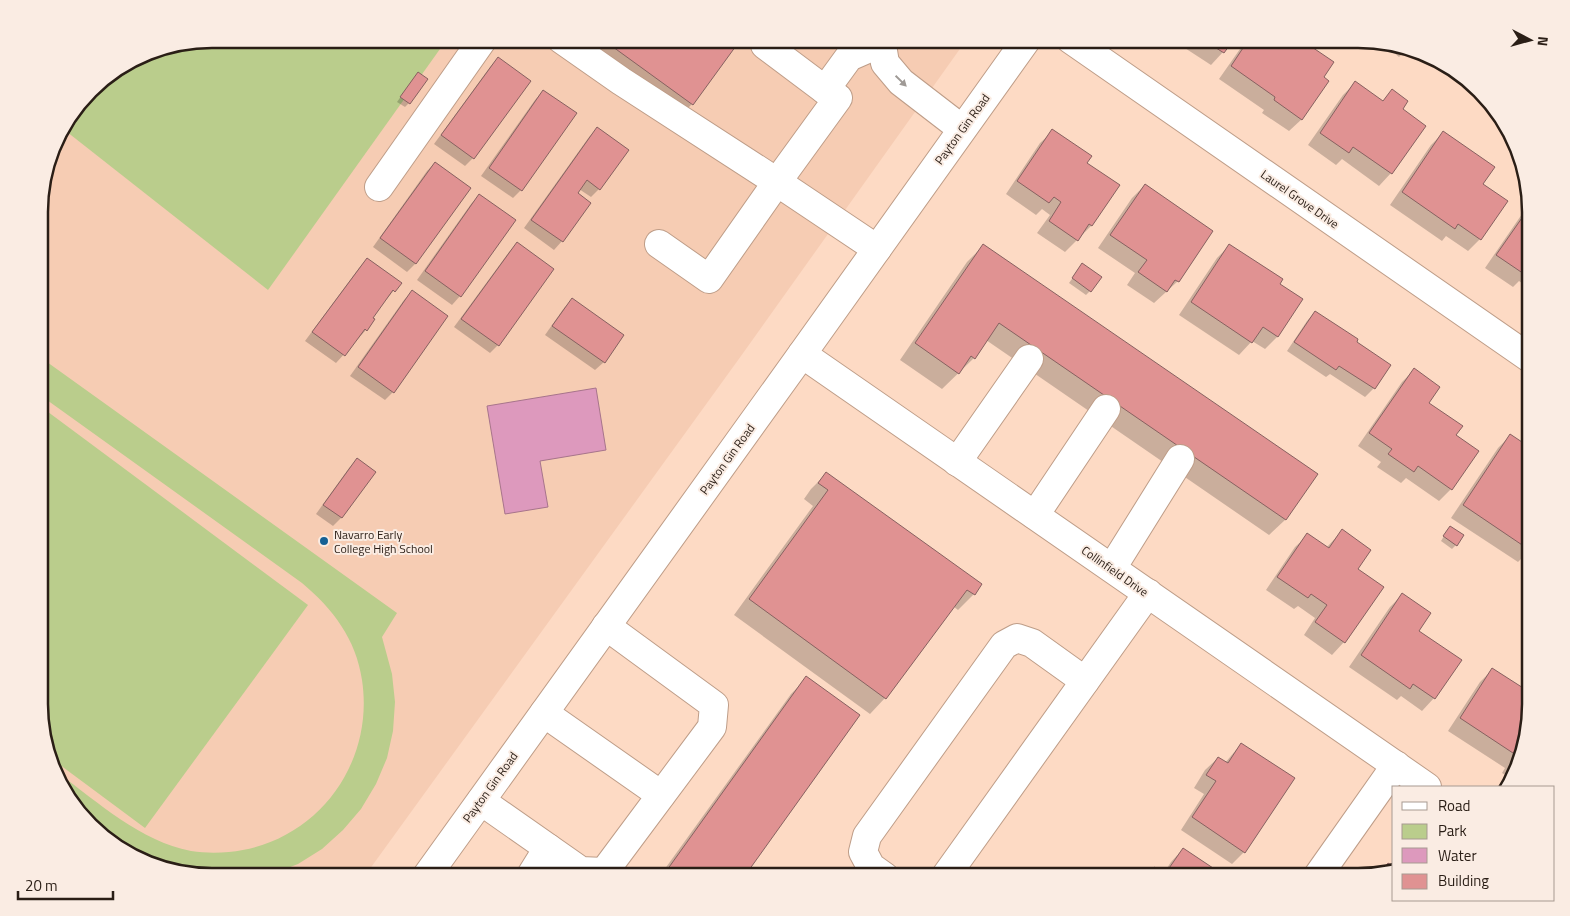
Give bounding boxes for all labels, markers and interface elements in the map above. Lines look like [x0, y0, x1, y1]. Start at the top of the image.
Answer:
north arrow [1505, 15, 1555, 65]
text: N [1532, 35, 1554, 47]
one-way arrow [895, 75, 907, 87]
street label: Payton Gin Road [930, 90, 994, 168]
street label: Laurel Grove Drive [1257, 165, 1343, 233]
street label: Payton Gin Road [695, 420, 759, 498]
place label: Navarro Early College High School [334, 525, 433, 558]
marker: Navarro Early College High School [318, 535, 330, 547]
street label: Collinfield Drive [1078, 541, 1152, 601]
street label: Payton Gin Road [458, 748, 522, 826]
legend [1392, 786, 1555, 901]
text: Road [1438, 794, 1470, 817]
text: Park [1438, 819, 1467, 842]
text: Water [1438, 844, 1477, 867]
scale bar [18, 868, 112, 900]
text: Building [1438, 869, 1489, 892]
text: 20 m [25, 874, 58, 897]

